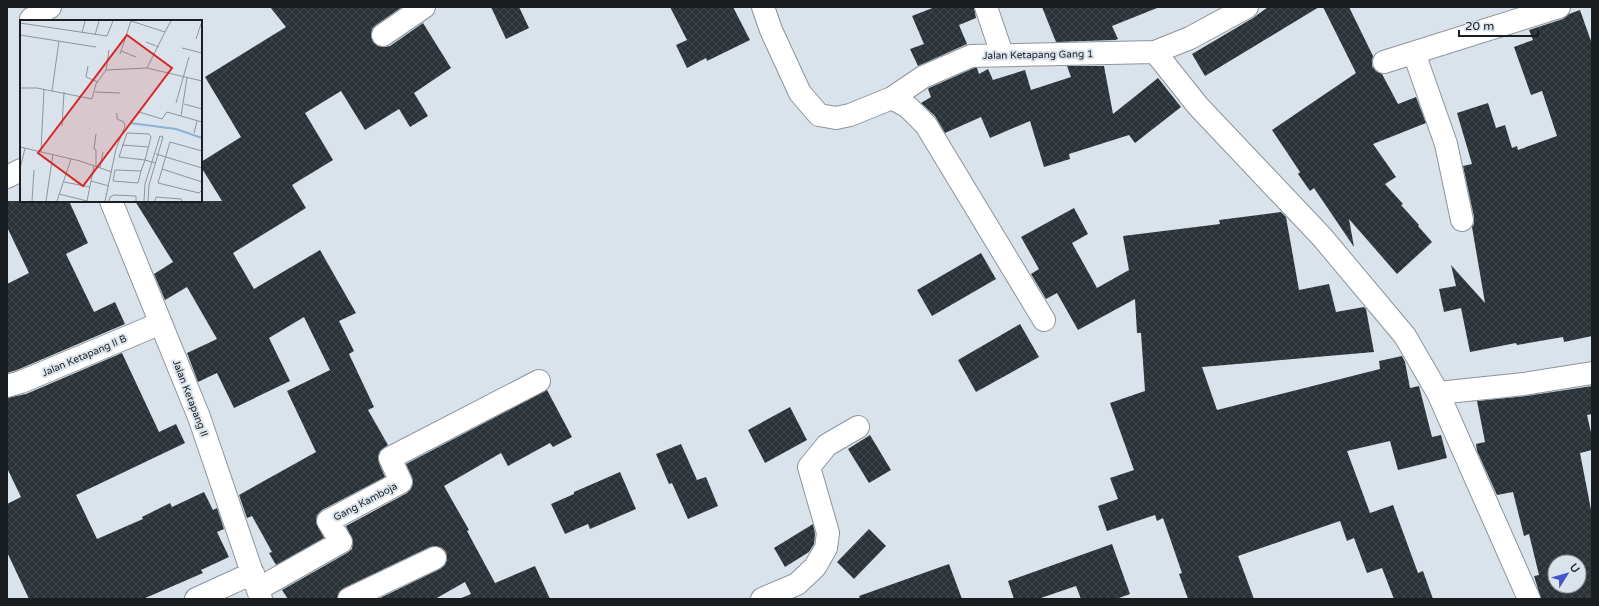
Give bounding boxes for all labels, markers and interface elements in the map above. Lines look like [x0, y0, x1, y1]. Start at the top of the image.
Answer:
scale bar [1459, 12, 1538, 38]
text: 20 m [1465, 19, 1494, 33]
inset map [20, 20, 202, 202]
street label: Jalan Ketapang Gang 1 [983, 48, 1093, 62]
street label: Jalan Ketapang II B [40, 333, 129, 379]
street label: Jalan Ketapang II [170, 358, 210, 439]
street label: Gang Kamboja [332, 480, 399, 524]
north arrow [1547, 554, 1587, 594]
text: U [1567, 561, 1582, 576]

